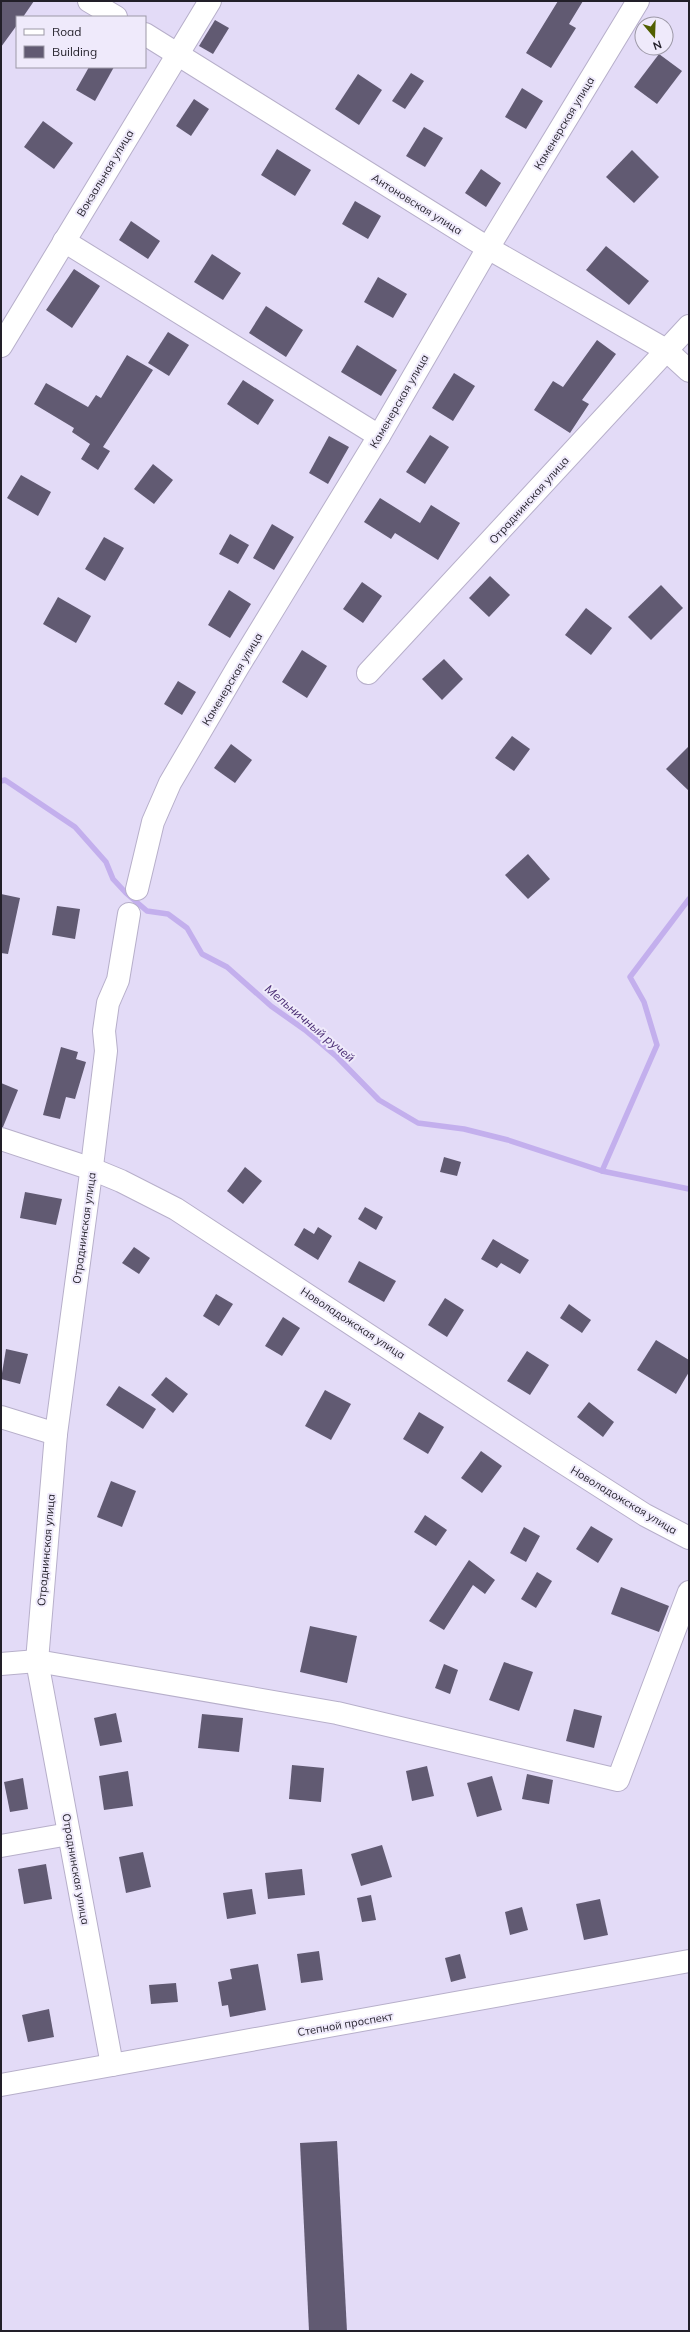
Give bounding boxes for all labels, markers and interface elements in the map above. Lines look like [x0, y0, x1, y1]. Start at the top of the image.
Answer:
legend [16, 16, 146, 68]
north arrow [634, 16, 674, 56]
text: Road [52, 24, 81, 39]
text: N [651, 37, 663, 53]
text: Building [52, 44, 97, 59]
street label: Каменерская улица [531, 74, 597, 172]
street label: Вокзальная улица [74, 127, 136, 219]
street label: Антоновская улица [369, 170, 465, 238]
street label: Каменерская улица [366, 352, 432, 450]
street label: Отраднинская улица [486, 454, 572, 546]
street label: Каменерская улица [199, 630, 265, 728]
water label: Мельничный ручей [262, 981, 358, 1065]
street label: Отраднинская улица [69, 1171, 99, 1285]
street label: Новоладожская улица [298, 1284, 408, 1362]
street label: Новоладожская улица [568, 1463, 680, 1537]
street label: Отраднинская улица [34, 1493, 58, 1607]
street label: Отраднинская улица [59, 1812, 93, 1926]
street label: Степной проспект [296, 2009, 394, 2039]

